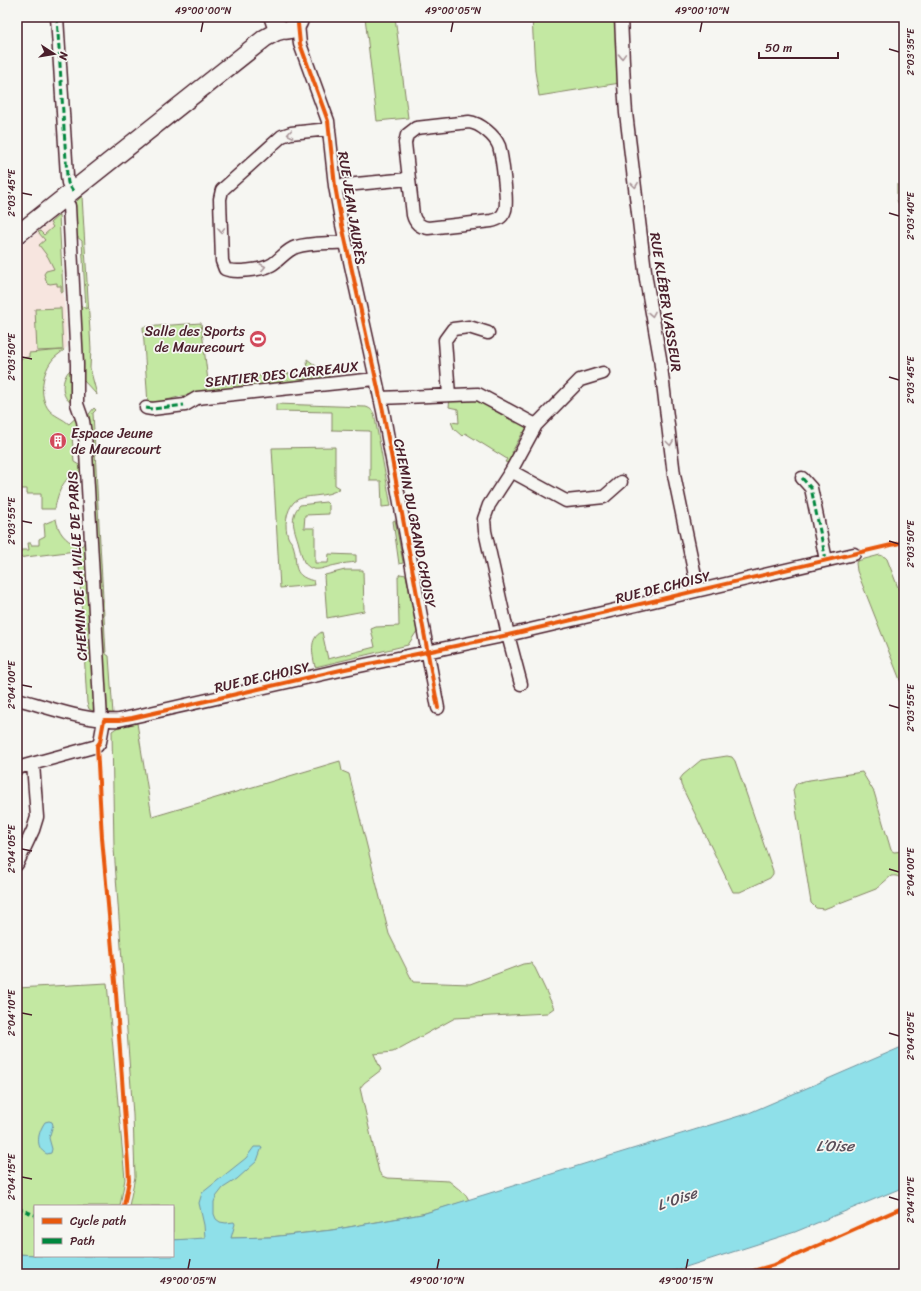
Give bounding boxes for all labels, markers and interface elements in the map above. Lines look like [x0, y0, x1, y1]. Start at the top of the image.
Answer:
text: 49°00'00"N [175, 2, 231, 20]
text: 49°00'05"N [425, 2, 481, 20]
text: 49°00'10"N [675, 2, 729, 20]
text: 2°03'35"E [902, 27, 920, 75]
north arrow [34, 34, 74, 74]
scale bar [759, 34, 838, 60]
text: 50 m [765, 37, 792, 59]
text: N [53, 49, 74, 62]
one-way arrow [618, 53, 627, 59]
one-way arrow [287, 129, 294, 138]
street label: RUE JEAN JAURÈS [330, 150, 373, 267]
text: 2°03'45"E [3, 168, 21, 217]
one-way arrow [630, 182, 639, 188]
text: 2°03'40"E [902, 191, 920, 240]
one-way arrow [217, 227, 225, 233]
street label: RUE KLÉBER VASSEUR [642, 231, 689, 374]
one-way arrow [260, 264, 267, 272]
one-way arrow [648, 311, 656, 317]
place label: Salle des Sports de Maurecourt [145, 319, 246, 360]
sports icon: Salle des Sports de Maurecourt [248, 329, 268, 349]
text: 2°03'50"E [3, 332, 21, 381]
street label: SENTIER DES CARREAUX [204, 354, 360, 395]
text: 2°03'45"E [902, 355, 920, 404]
place label: Espace Jeune de Maurecourt [71, 421, 162, 462]
building icon: Espace Jeune de Maurecourt [48, 431, 68, 451]
street label: CHEMIN DU GRAND CHOISY [386, 436, 443, 611]
one-way arrow [666, 440, 675, 446]
street label: CHEMIN DE LA VILLE DE PARIS [60, 470, 95, 661]
text: 2°03'55"E [3, 496, 21, 545]
text: 2°03'50"E [902, 519, 920, 568]
street label: RUE DE CHOISY [613, 564, 714, 611]
street label: RUE DE CHOISY [212, 654, 312, 701]
text: 2°04'00"E [3, 659, 21, 709]
text: 2°03'55"E [902, 683, 920, 732]
text: 2°04'05"E [3, 823, 21, 873]
text: 2°04'00"E [902, 846, 920, 896]
text: 2°04'10"E [3, 988, 21, 1036]
text: 2°04'05"E [902, 1010, 920, 1060]
water label: L’Oise [816, 1133, 855, 1159]
text: 2°04'15"E [3, 1152, 21, 1200]
text: 2°04'10"E [902, 1175, 920, 1223]
water label: L'Oise [653, 1180, 702, 1218]
legend [34, 1205, 174, 1257]
text: Cycle path [70, 1210, 126, 1232]
text: Path [70, 1230, 95, 1252]
text: 49°00'05"N [160, 1272, 216, 1290]
text: 49°00'10"N [410, 1272, 464, 1290]
text: 49°00'15"N [659, 1272, 713, 1290]

